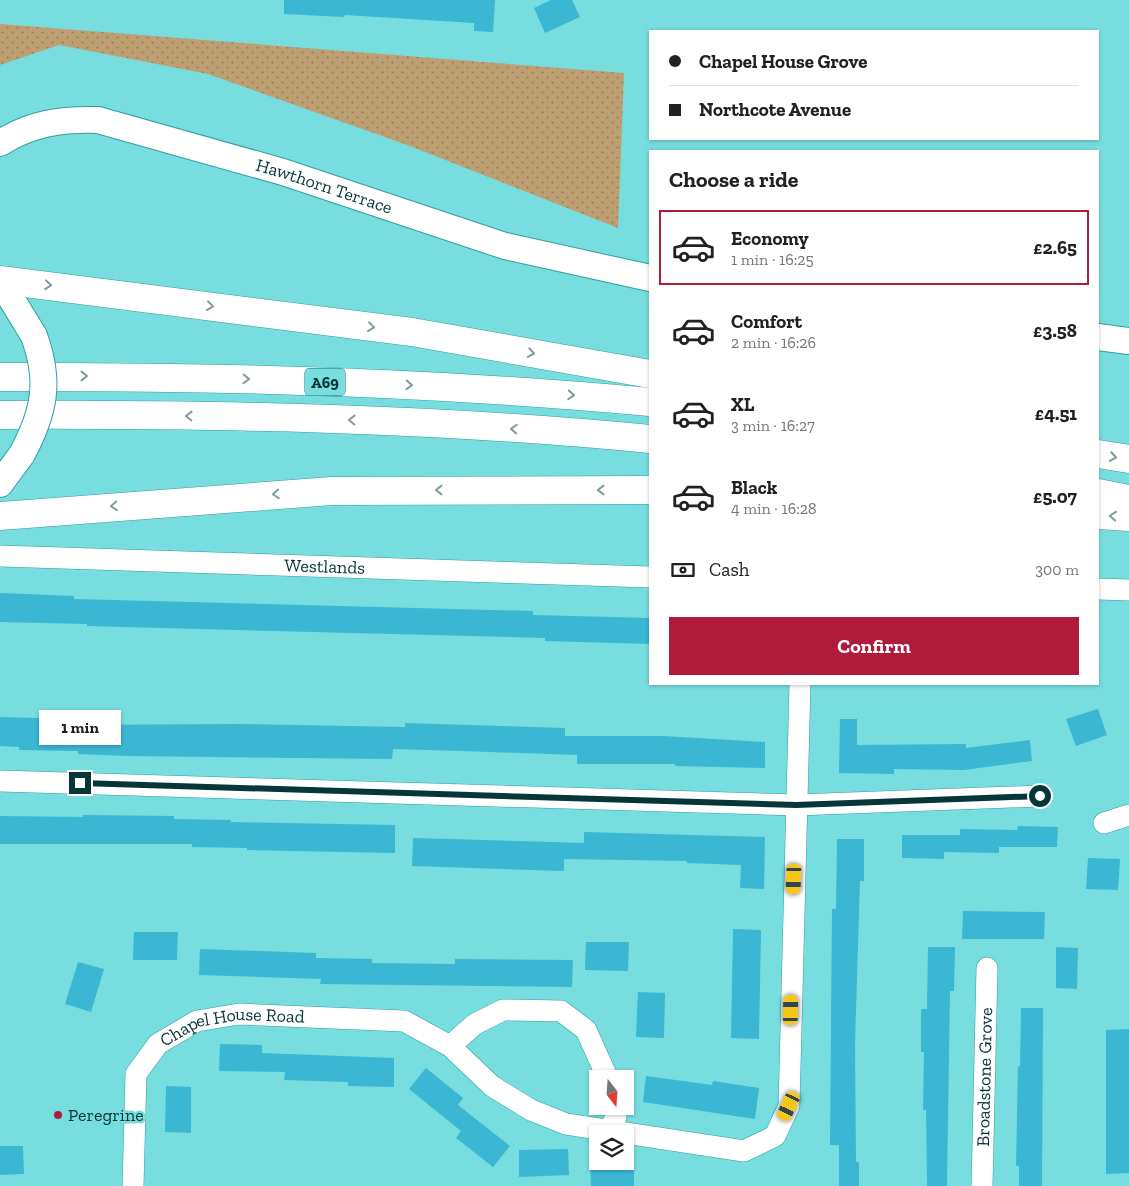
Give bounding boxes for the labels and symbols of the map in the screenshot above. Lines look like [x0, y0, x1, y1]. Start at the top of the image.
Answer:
street label: Hawthorn Terrace [253, 154, 395, 219]
one-way arrow [45, 279, 53, 290]
one-way arrow [206, 300, 214, 311]
one-way arrow [367, 321, 375, 332]
one-way arrow [527, 348, 535, 358]
road number: A69 [305, 368, 345, 396]
one-way arrow [80, 371, 88, 382]
one-way arrow [242, 374, 250, 385]
one-way arrow [405, 380, 413, 391]
one-way arrow [567, 390, 575, 401]
one-way arrow [185, 411, 193, 421]
one-way arrow [348, 415, 356, 425]
one-way arrow [510, 423, 518, 434]
one-way arrow [1109, 451, 1118, 461]
one-way arrow [435, 485, 442, 495]
one-way arrow [597, 485, 605, 495]
one-way arrow [272, 489, 280, 500]
one-way arrow [110, 500, 118, 511]
one-way arrow [1109, 511, 1117, 522]
street label: Westlands [284, 554, 366, 579]
callout: 1 min [39, 710, 121, 746]
route end [69, 772, 91, 794]
route start [1029, 785, 1051, 807]
car [785, 864, 802, 894]
car [783, 995, 798, 1025]
street label: Chapel House Road [156, 1003, 305, 1051]
street label: Broadstone Grove [972, 1007, 997, 1147]
north arrow [589, 1070, 634, 1115]
car [775, 1089, 802, 1123]
place label: Peregrine [68, 1104, 144, 1126]
marker: Peregrine [52, 1109, 64, 1121]

